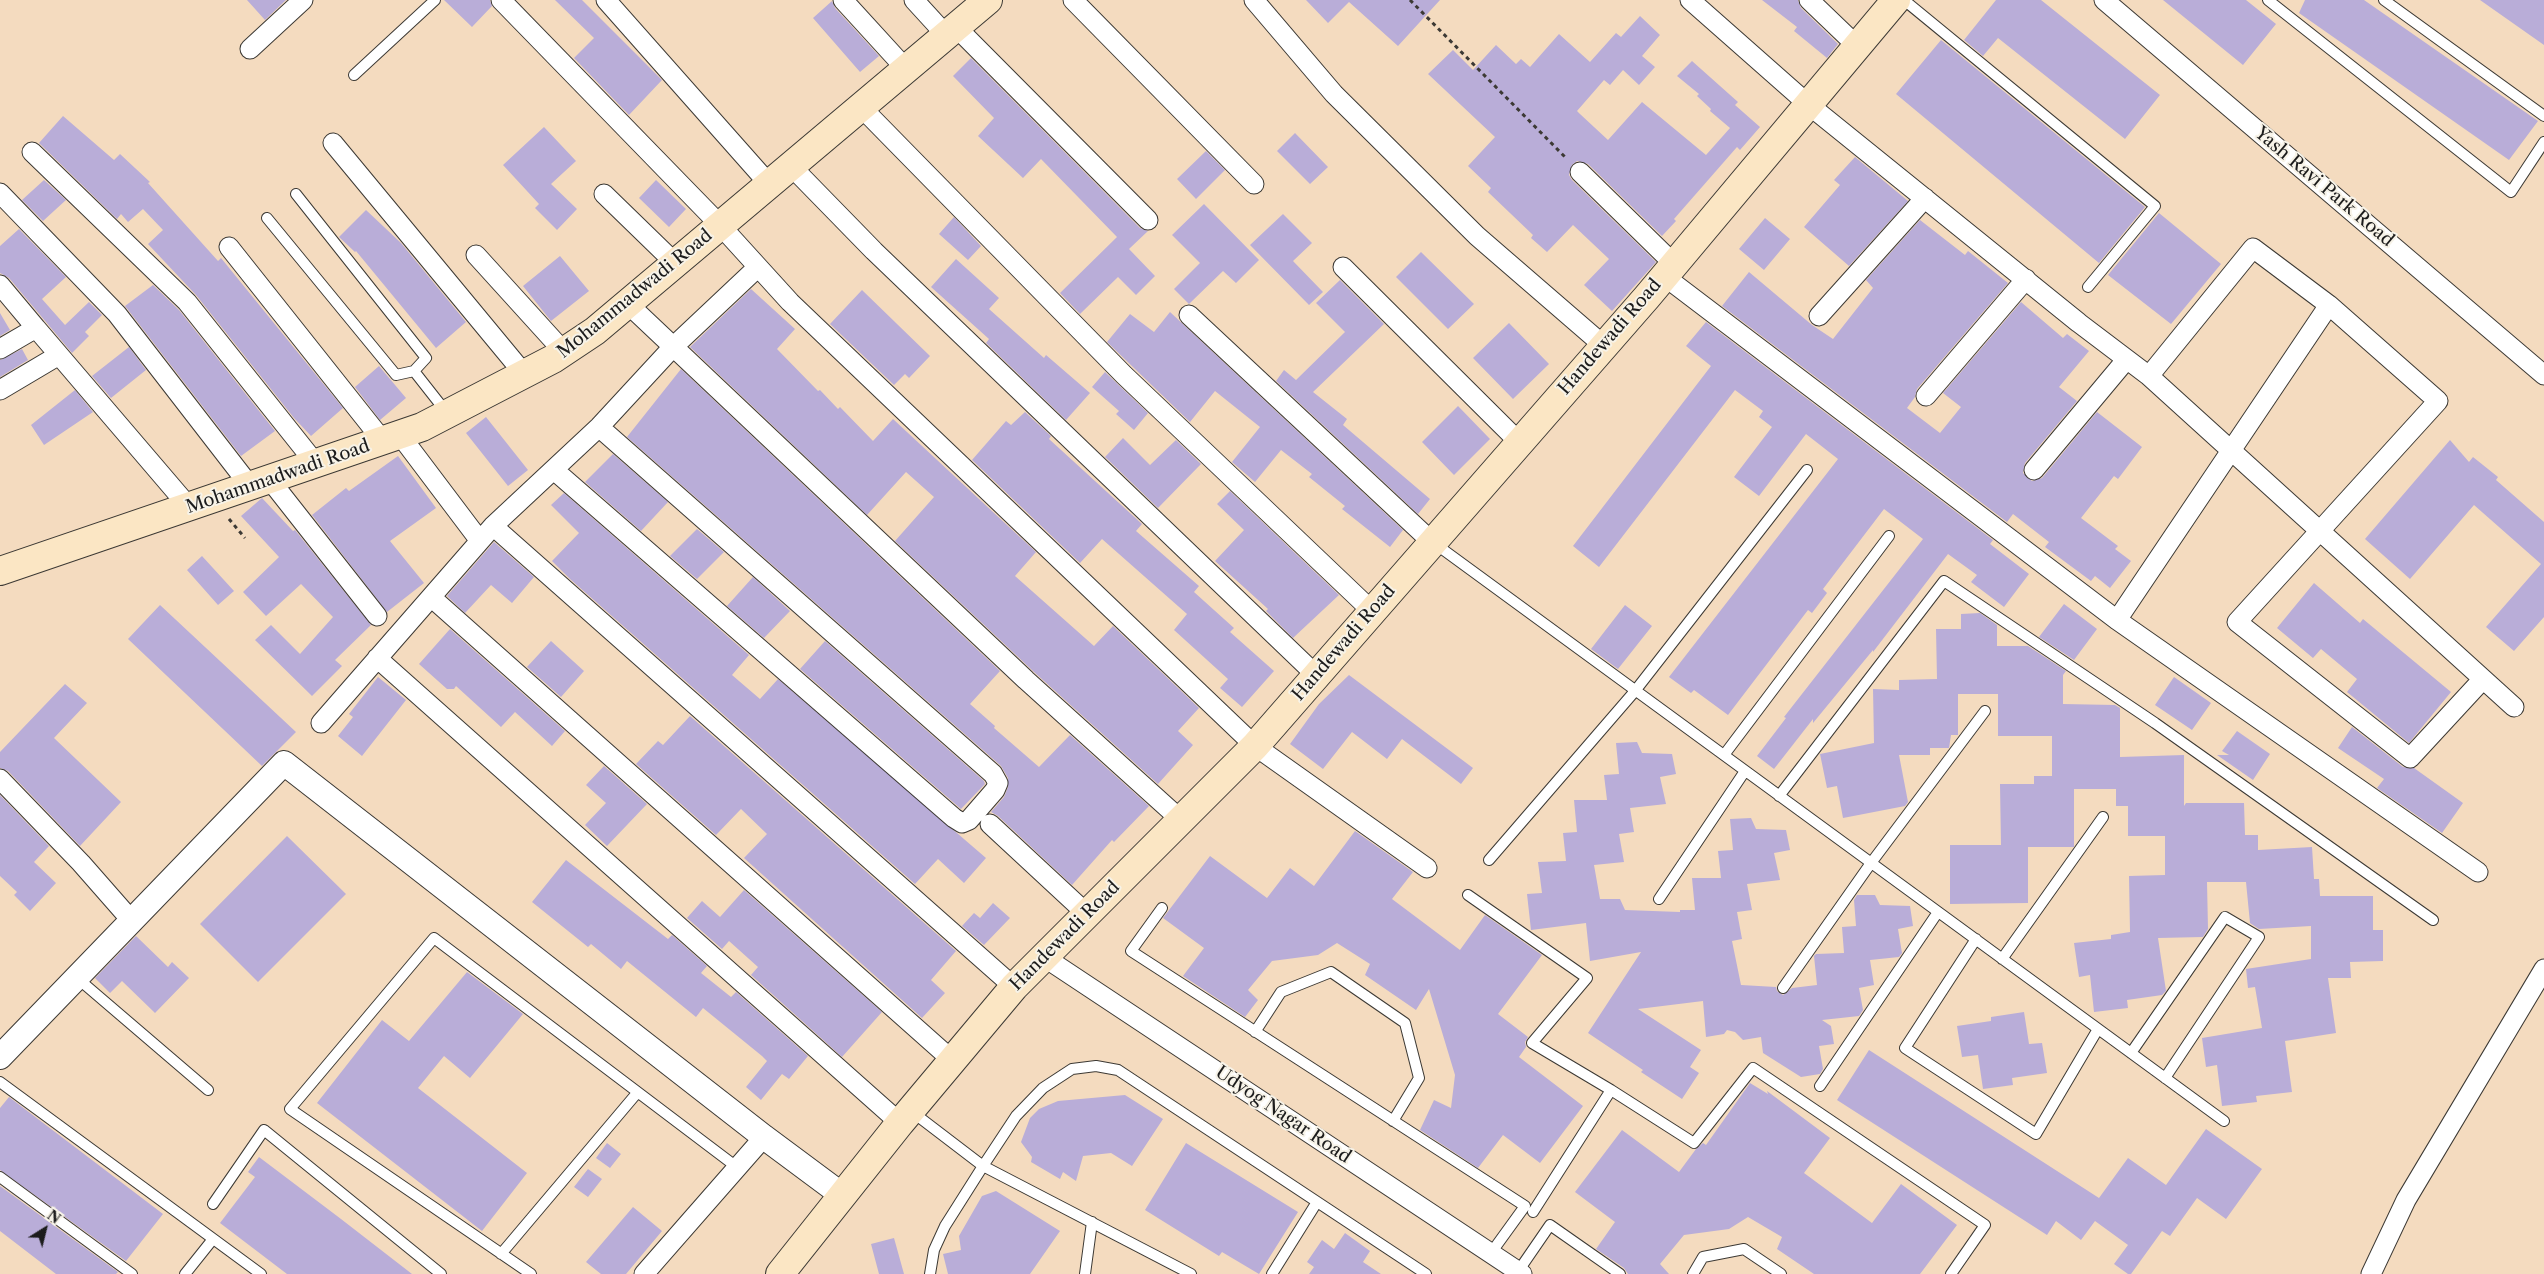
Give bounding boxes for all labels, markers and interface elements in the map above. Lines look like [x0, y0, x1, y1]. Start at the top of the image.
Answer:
street label: Yash Ravi Park Road [2250, 122, 2398, 252]
street label: Mohammadwadi Road [553, 225, 717, 363]
street label: Handewadi Road [1554, 275, 1666, 399]
street label: Mohammadwadi Road [183, 435, 373, 519]
street label: Handewadi Road [1288, 581, 1400, 705]
street label: Handewadi Road [1006, 877, 1124, 995]
street label: Udyog Nagar Road [1211, 1062, 1355, 1168]
north arrow [20, 1204, 70, 1254]
text: N [44, 1206, 64, 1228]

